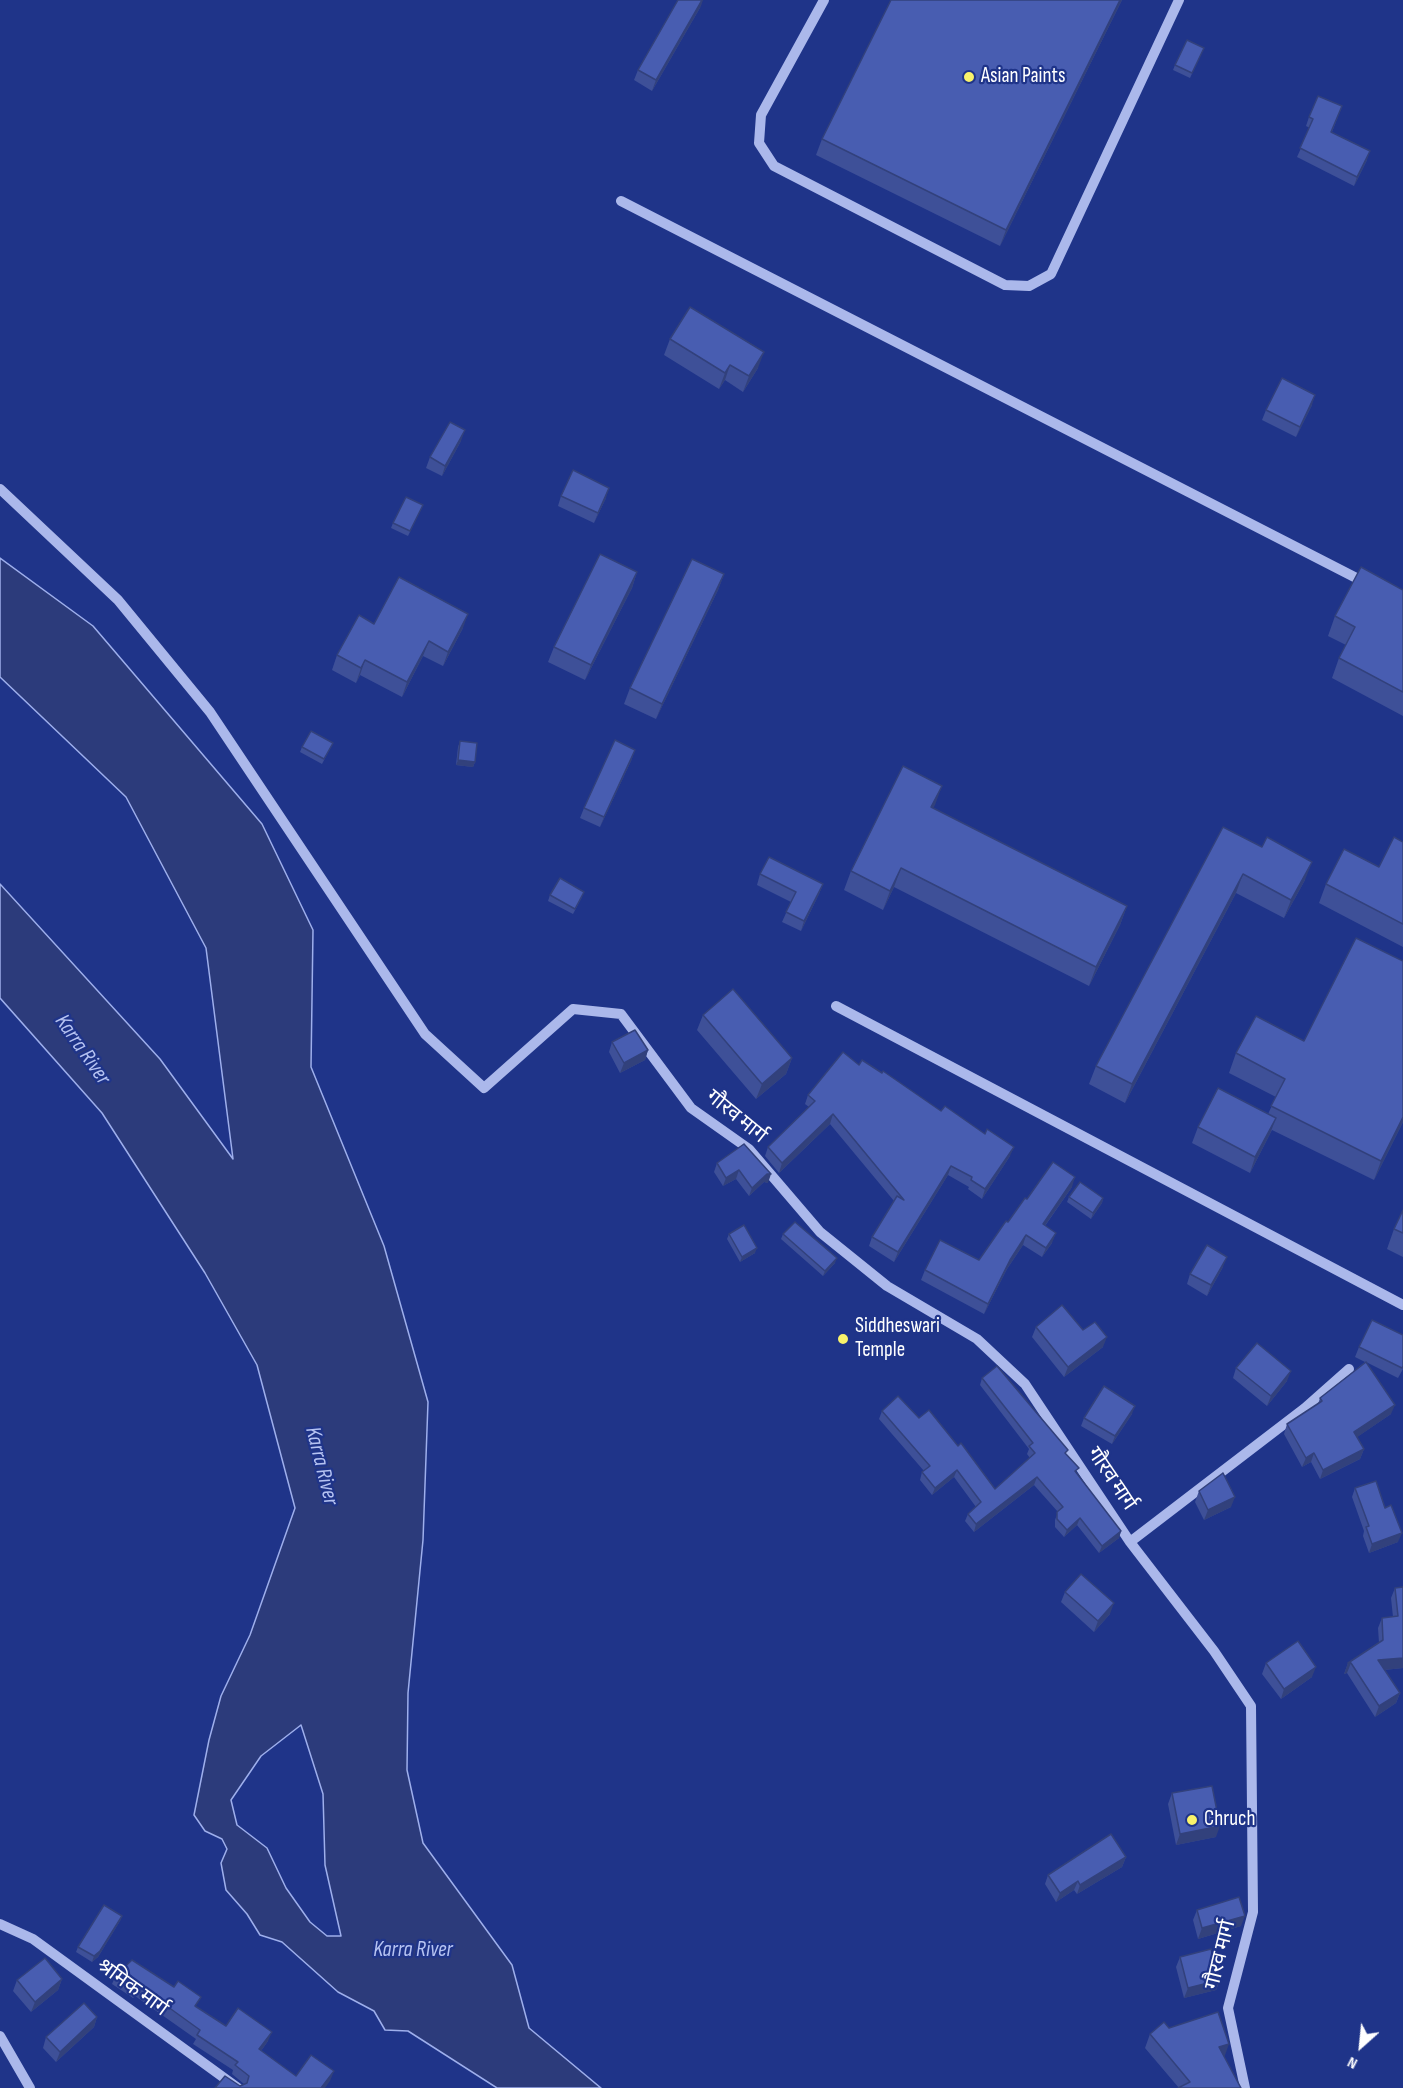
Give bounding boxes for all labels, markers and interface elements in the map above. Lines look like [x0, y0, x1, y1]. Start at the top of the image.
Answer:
place label: Asian Paints [981, 64, 1065, 90]
marker: Asian Paints [962, 70, 976, 84]
water label: Karra River [48, 1010, 116, 1090]
street label: गौरव मार्ग [701, 1085, 771, 1149]
place label: Siddheswari Temple [855, 1314, 940, 1364]
marker: Siddheswari Temple [836, 1332, 850, 1346]
water label: Karra River [299, 1424, 343, 1508]
street label: गौरव मार्ग [1081, 1443, 1141, 1515]
place label: Chruch [1204, 1807, 1255, 1833]
marker: Chruch [1185, 1813, 1199, 1827]
street label: गौरव मार्ग [1200, 1918, 1242, 1992]
water label: Karra River [373, 1937, 453, 1963]
street label: श्रमिक मार्ग [91, 1954, 173, 2022]
north arrow [1331, 2016, 1391, 2076]
text: N [1344, 2052, 1361, 2073]

